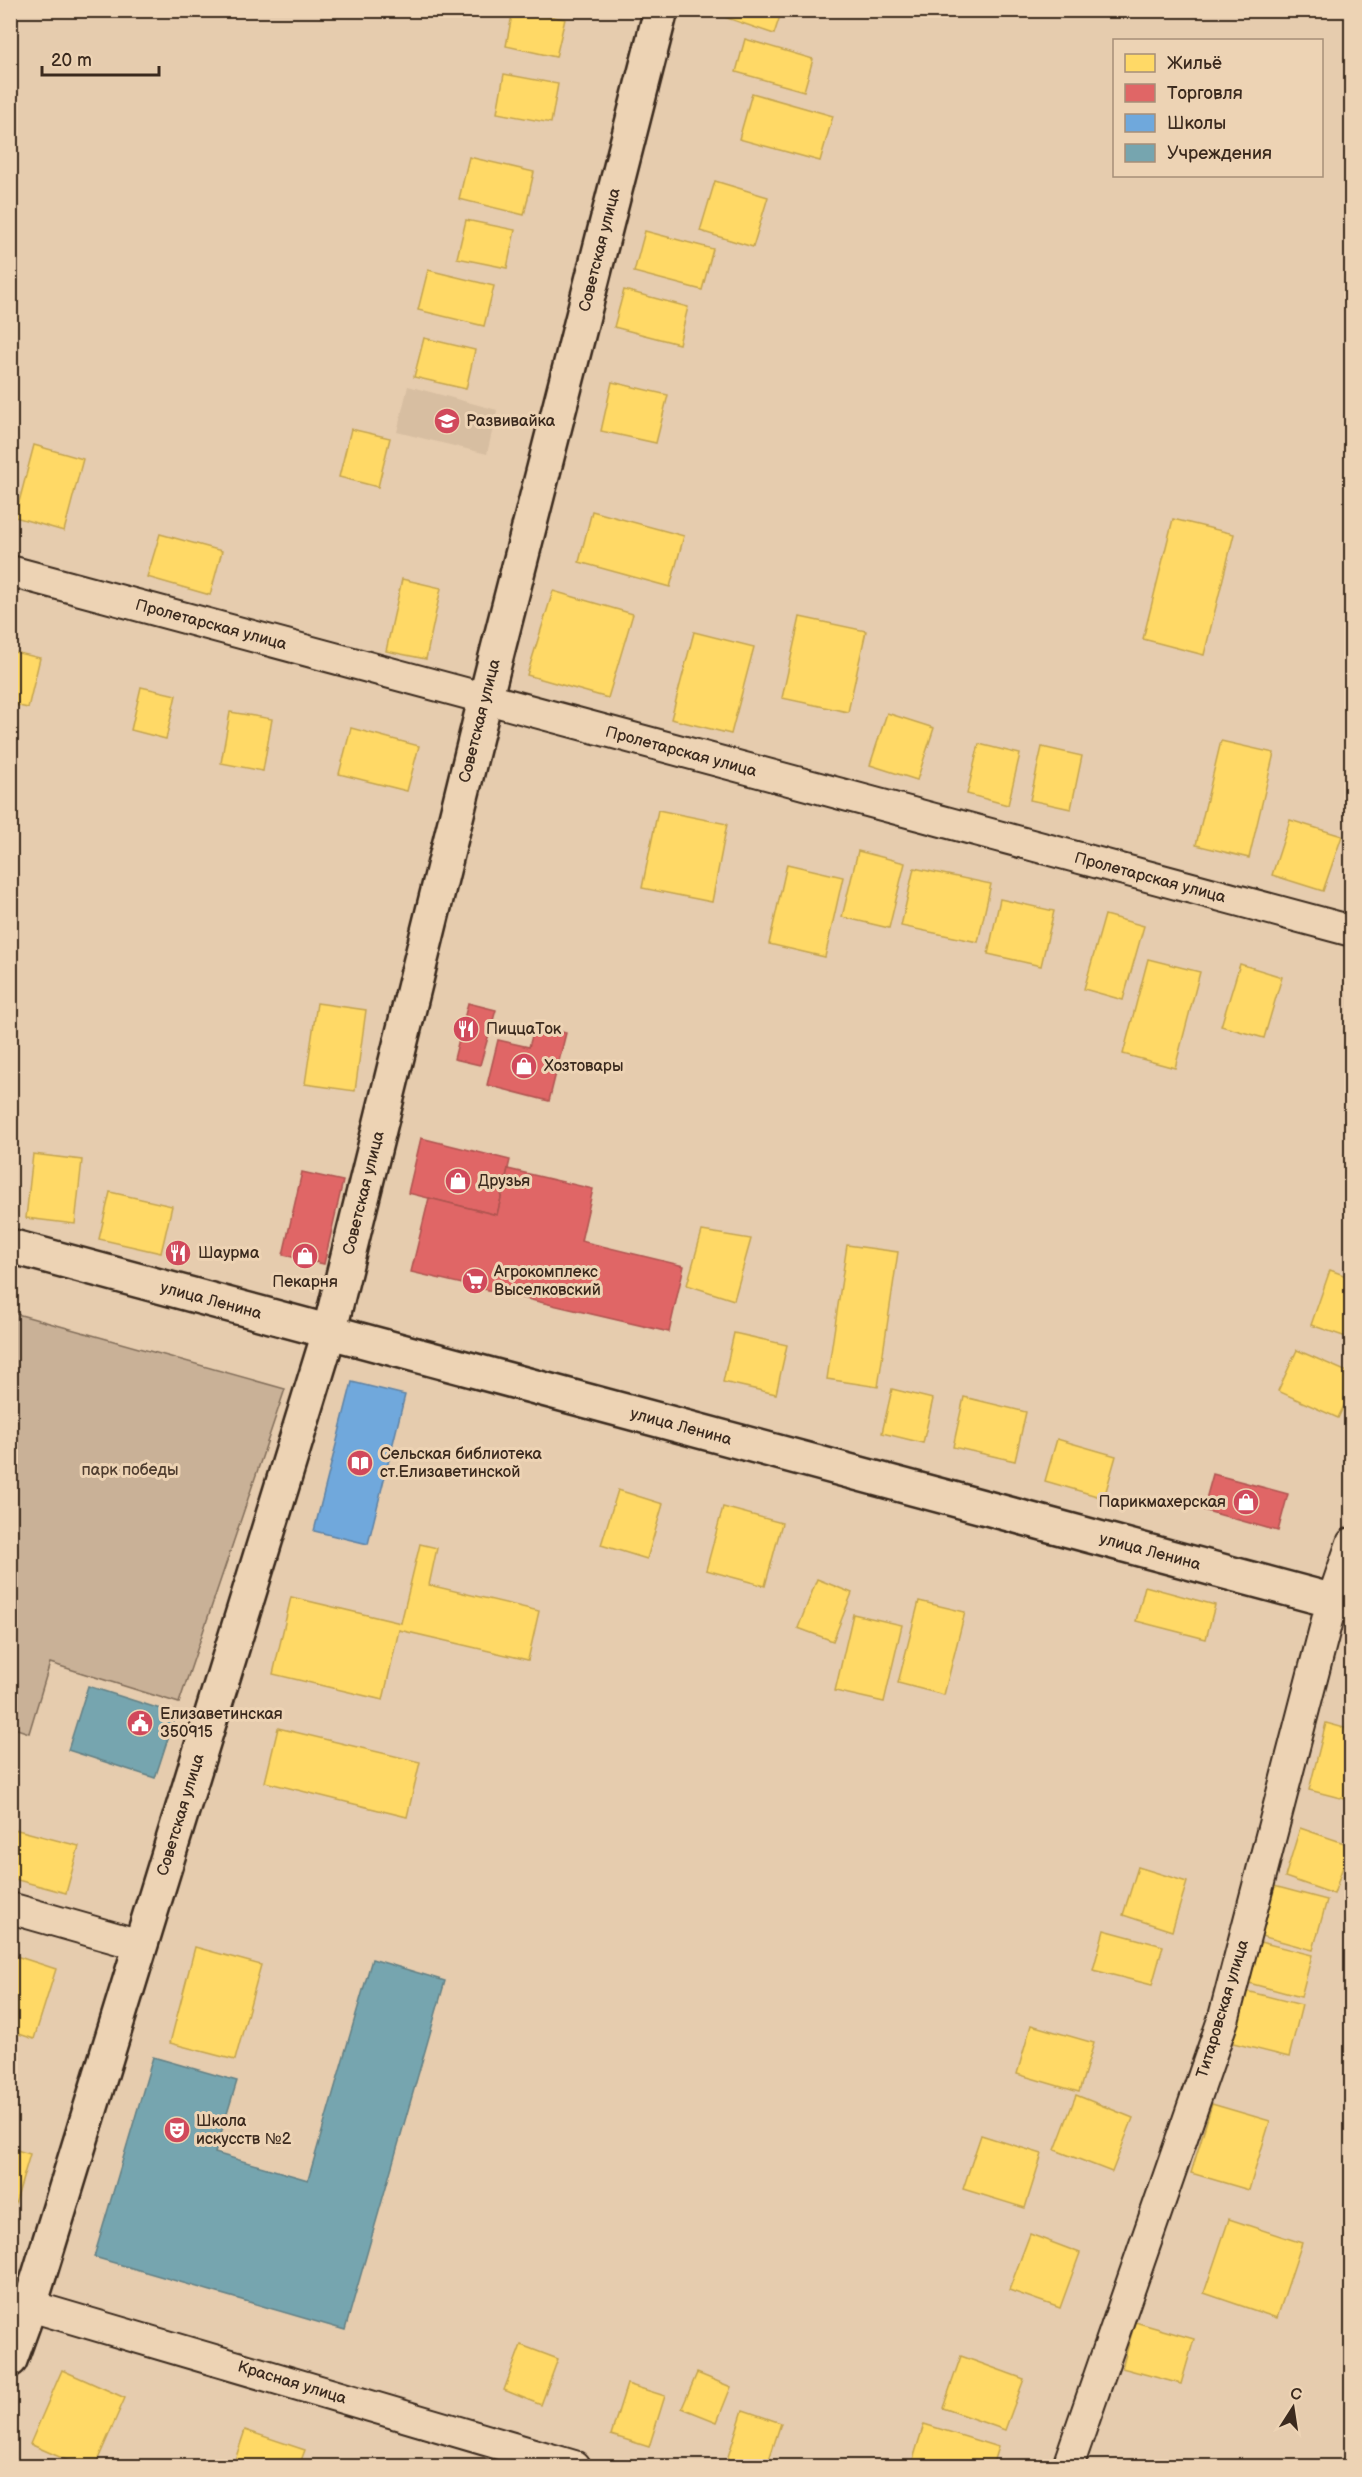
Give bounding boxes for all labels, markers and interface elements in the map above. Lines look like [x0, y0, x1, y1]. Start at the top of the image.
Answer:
scale bar [42, 39, 159, 77]
legend [1113, 39, 1323, 177]
text: 20 m [51, 50, 92, 71]
text: Жильё [1167, 53, 1222, 74]
text: Торговля [1167, 83, 1243, 104]
text: Школы [1167, 113, 1226, 134]
text: Учреждения [1167, 143, 1272, 164]
street label: Советская улица [575, 186, 625, 314]
school or university icon: Развивайка [432, 406, 462, 436]
place label: Развивайка [466, 412, 556, 431]
street label: Пролетарская улица [133, 596, 289, 654]
street label: Советская улица [455, 657, 505, 785]
street label: Пролетарская улица [603, 723, 759, 781]
street label: Пролетарская улица [1072, 849, 1228, 907]
restaurant icon: ПиццаТок [451, 1014, 481, 1044]
place label: ПиццаТок [486, 1020, 562, 1039]
shop icon: Хозтовары [509, 1051, 539, 1081]
place label: Хозтовары [544, 1057, 623, 1076]
street label: Советская улица [339, 1129, 389, 1257]
shop icon: Друзья [443, 1166, 473, 1196]
place label: Друзья [478, 1172, 530, 1191]
restaurant icon: Шаурма [163, 1238, 193, 1268]
shop icon: Пекарня [290, 1241, 320, 1271]
place label: Шаурма [198, 1244, 260, 1263]
place label: Агрокомплекс Выселковский [493, 1263, 601, 1300]
supermarket icon: Агрокомплекс Выселковский [460, 1266, 490, 1296]
place label: Пекарня [272, 1273, 338, 1292]
street label: улица Ленина [158, 1278, 264, 1324]
street label: улица Ленина [628, 1404, 734, 1450]
place label: Сельская библиотека ст.Елизаветинской [380, 1445, 543, 1482]
library icon: Сельская библиотека ст.Елизаветинской [345, 1448, 375, 1478]
park label: парк победы [81, 1461, 179, 1480]
shop icon: Парикмахерская [1231, 1487, 1261, 1517]
place label: Парикмахерская [1098, 1493, 1226, 1512]
street label: улица Ленина [1097, 1529, 1203, 1575]
place label: Елизаветинская 350915 [160, 1705, 283, 1742]
public building icon: Елизаветинская 350915 [125, 1708, 155, 1738]
street label: Советская улица [153, 1751, 209, 1878]
street label: Титаровская улица [1193, 1937, 1253, 2080]
place label: Школа искусств №2 [196, 2112, 292, 2149]
theatre icon: Школа искусств №2 [162, 2115, 192, 2145]
street label: Красная улица [235, 2357, 349, 2409]
north arrow [1263, 2378, 1323, 2438]
text: С [1288, 2384, 1303, 2405]

